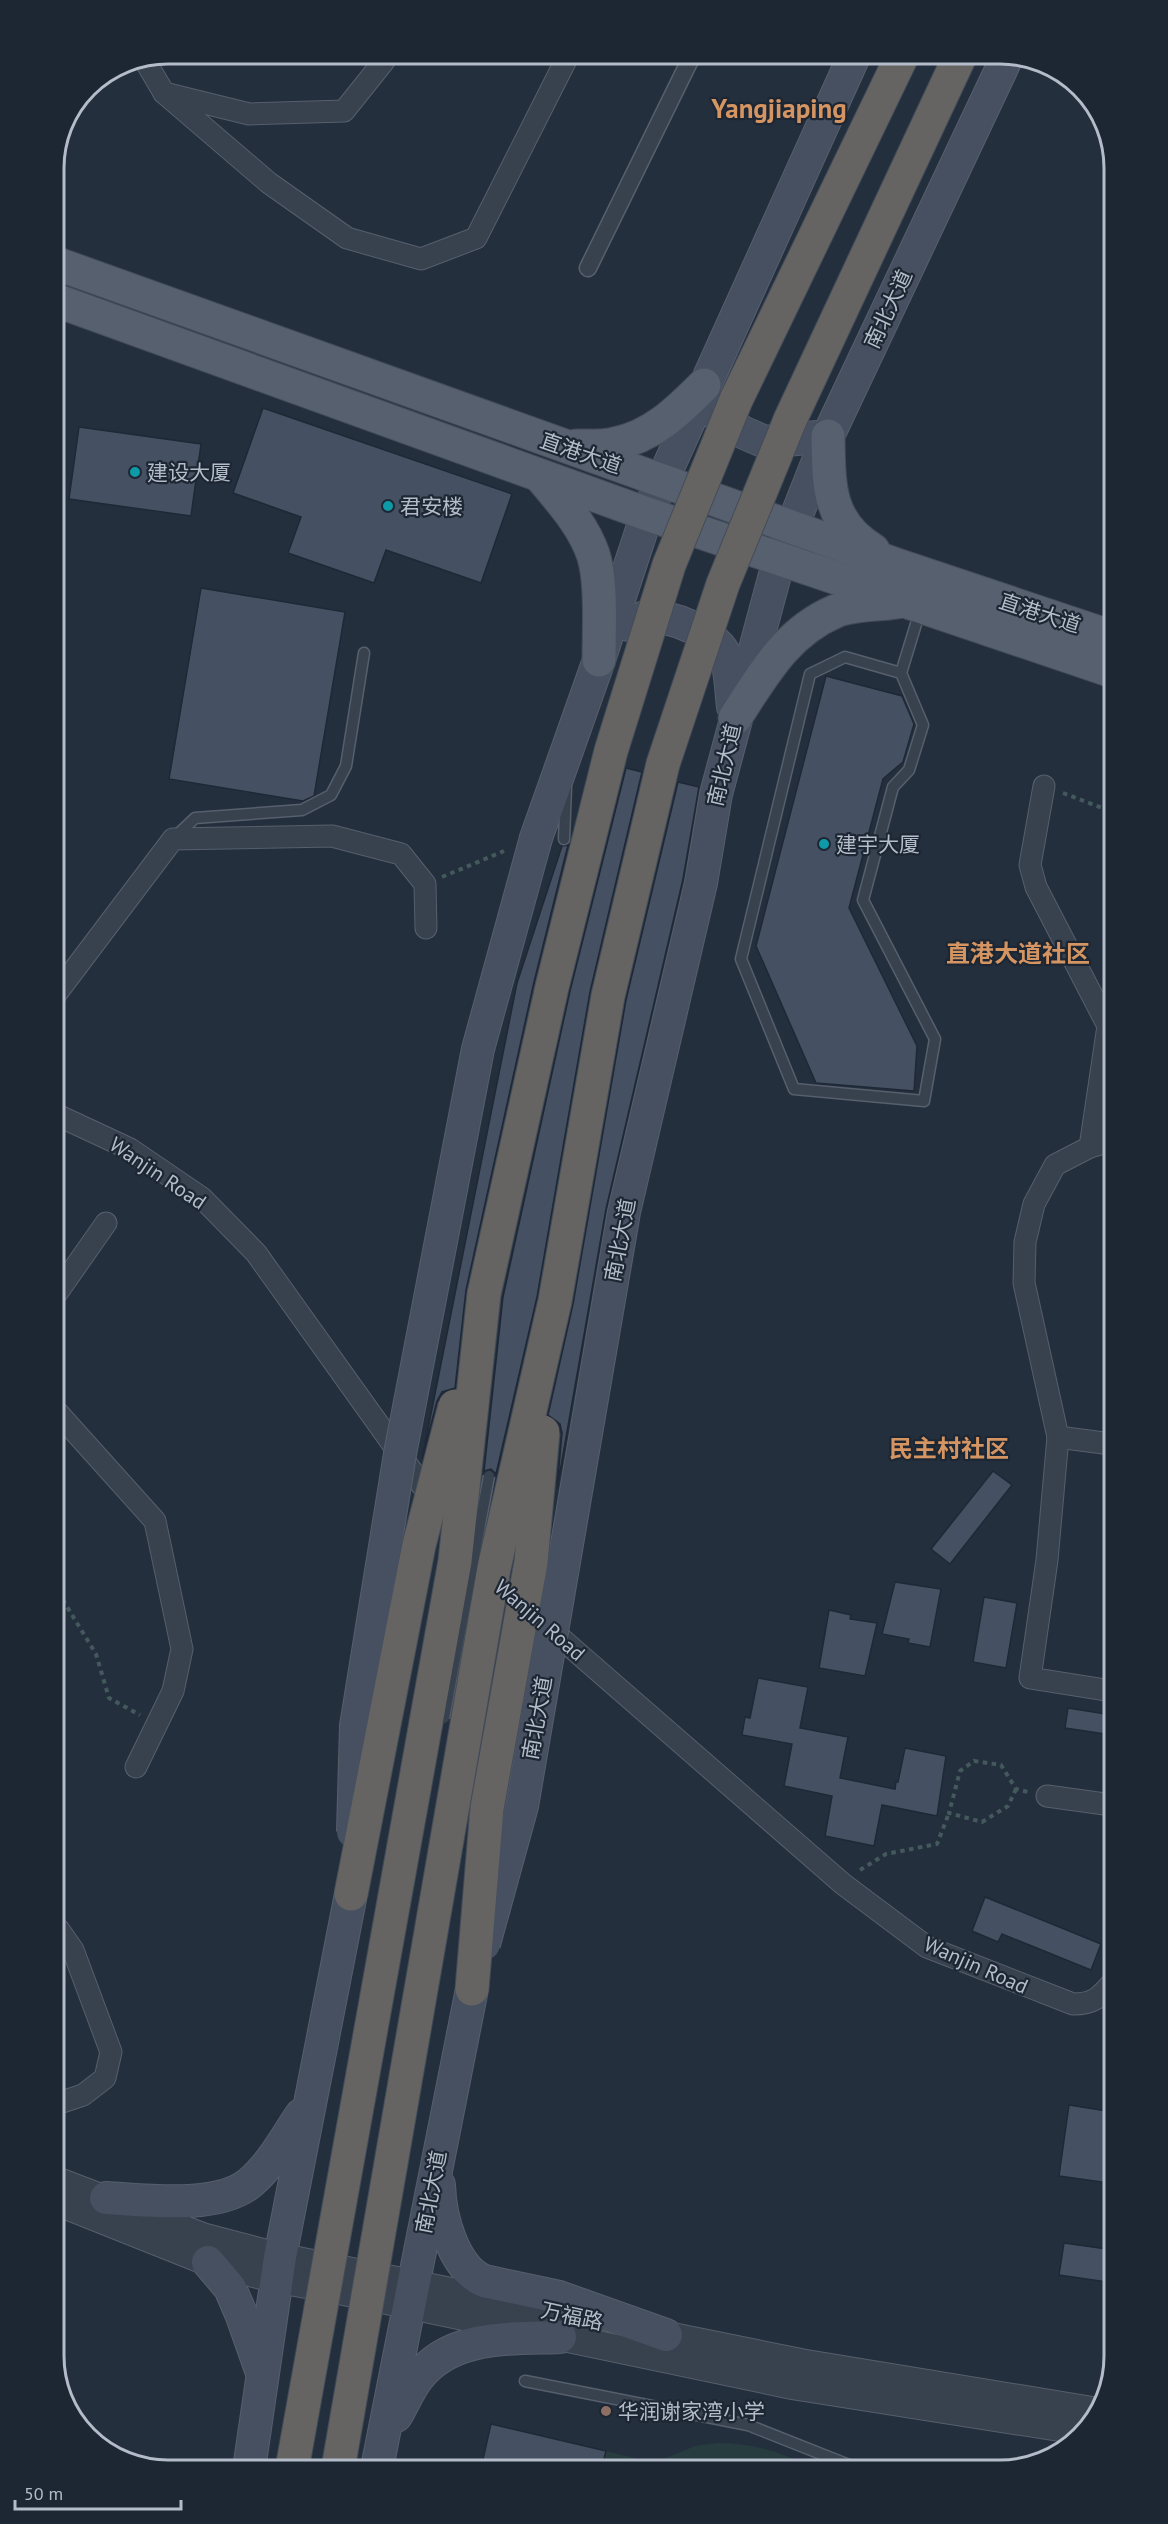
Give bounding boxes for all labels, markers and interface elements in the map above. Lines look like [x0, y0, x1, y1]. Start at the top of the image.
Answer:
district label: Yangjiaping [710, 91, 847, 125]
street label: 南北大道 [858, 265, 918, 353]
street label: 直港大道 [537, 427, 625, 479]
place label: 建设大厦 [147, 459, 231, 486]
marker: 建设大厦 [128, 465, 142, 479]
place label: 君安楼 [400, 493, 463, 520]
marker: 君安楼 [381, 499, 395, 513]
street label: 直港大道 [996, 587, 1084, 639]
street label: 南北大道 [701, 721, 747, 809]
place label: 建宇大厦 [836, 831, 920, 858]
marker: 建宇大厦 [817, 837, 831, 851]
district label: 直港大道社区 [946, 938, 1090, 969]
street label: Wanjin Road [104, 1131, 212, 1215]
street label: 南北大道 [599, 1196, 641, 1284]
district label: 民主村社区 [889, 1433, 1009, 1464]
street label: Wanjin Road [489, 1573, 591, 1667]
street label: 南北大道 [516, 1674, 558, 1762]
street label: Wanjin Road [920, 1930, 1032, 2000]
street label: 南北大道 [410, 2148, 452, 2236]
street label: 万福路 [538, 2296, 606, 2336]
place label: 华润谢家湾小学 [618, 2398, 765, 2425]
marker: 华润谢家湾小学 [599, 2404, 613, 2418]
scale bar [15, 2473, 182, 2511]
text: 50 m [24, 2482, 63, 2505]

